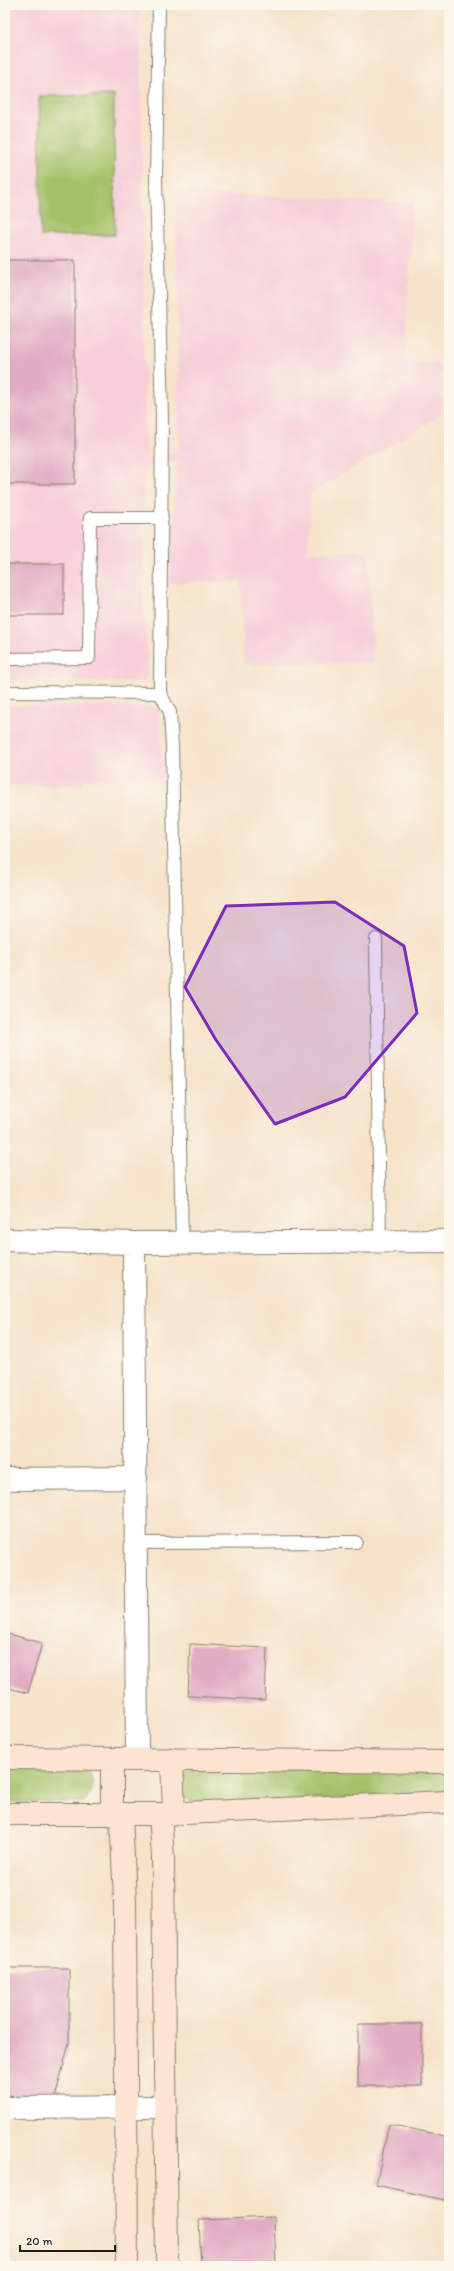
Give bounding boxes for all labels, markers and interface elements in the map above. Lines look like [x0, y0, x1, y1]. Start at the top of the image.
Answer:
scale bar [20, 2227, 115, 2253]
text: 20 m [26, 2234, 53, 2248]

